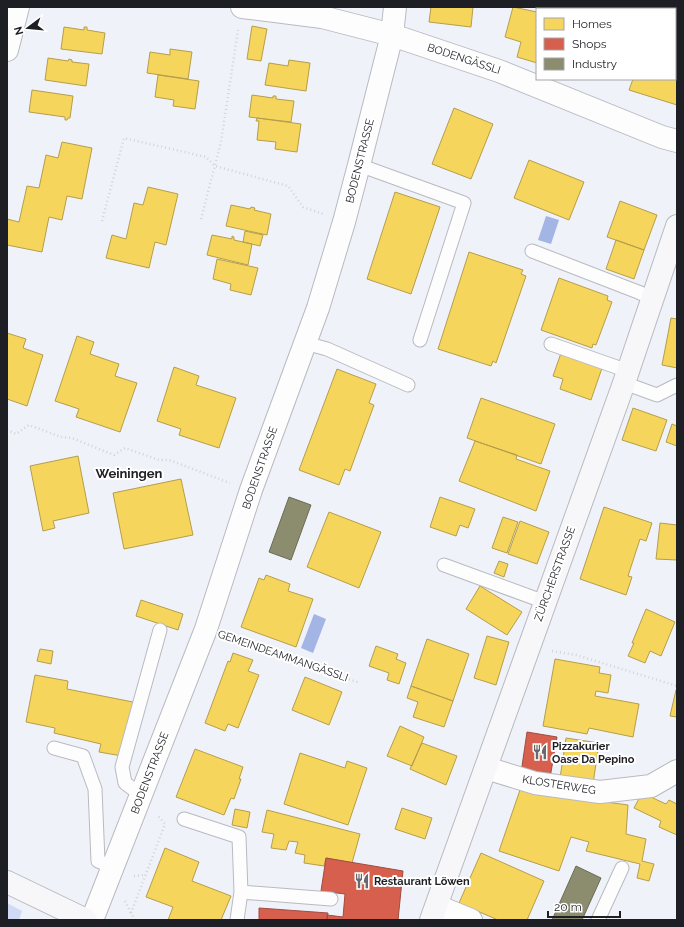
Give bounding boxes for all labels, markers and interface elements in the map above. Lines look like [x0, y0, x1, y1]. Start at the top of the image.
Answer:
north arrow [8, 8, 48, 48]
legend [536, 8, 676, 80]
text: Homes [572, 17, 612, 31]
text: N [11, 25, 26, 36]
text: Shops [572, 37, 607, 51]
street label: BODENGÄSSLI [426, 41, 502, 77]
text: Industry [572, 57, 618, 71]
street label: BODENSTRASSE [343, 117, 377, 205]
street label: BODENSTRASSE [240, 425, 280, 511]
district label: Weiningen [96, 466, 163, 481]
street label: ZÜRCHERSTRASSE [532, 525, 578, 623]
street label: GEMEINDEAMMANGÄSSLI [216, 628, 350, 684]
street label: BODENSTRASSE [128, 730, 172, 816]
place label: Pizzakurier Oase Da Pepino [552, 740, 635, 766]
restaurant icon: Pizzakurier Oase Da Pepino [531, 743, 549, 761]
street label: KLOSTERWEG [521, 773, 597, 797]
restaurant icon: Restaurant Löwen [353, 872, 371, 890]
place label: Restaurant Löwen [374, 875, 470, 888]
scale bar [548, 893, 620, 919]
text: 20 m [554, 900, 582, 914]

